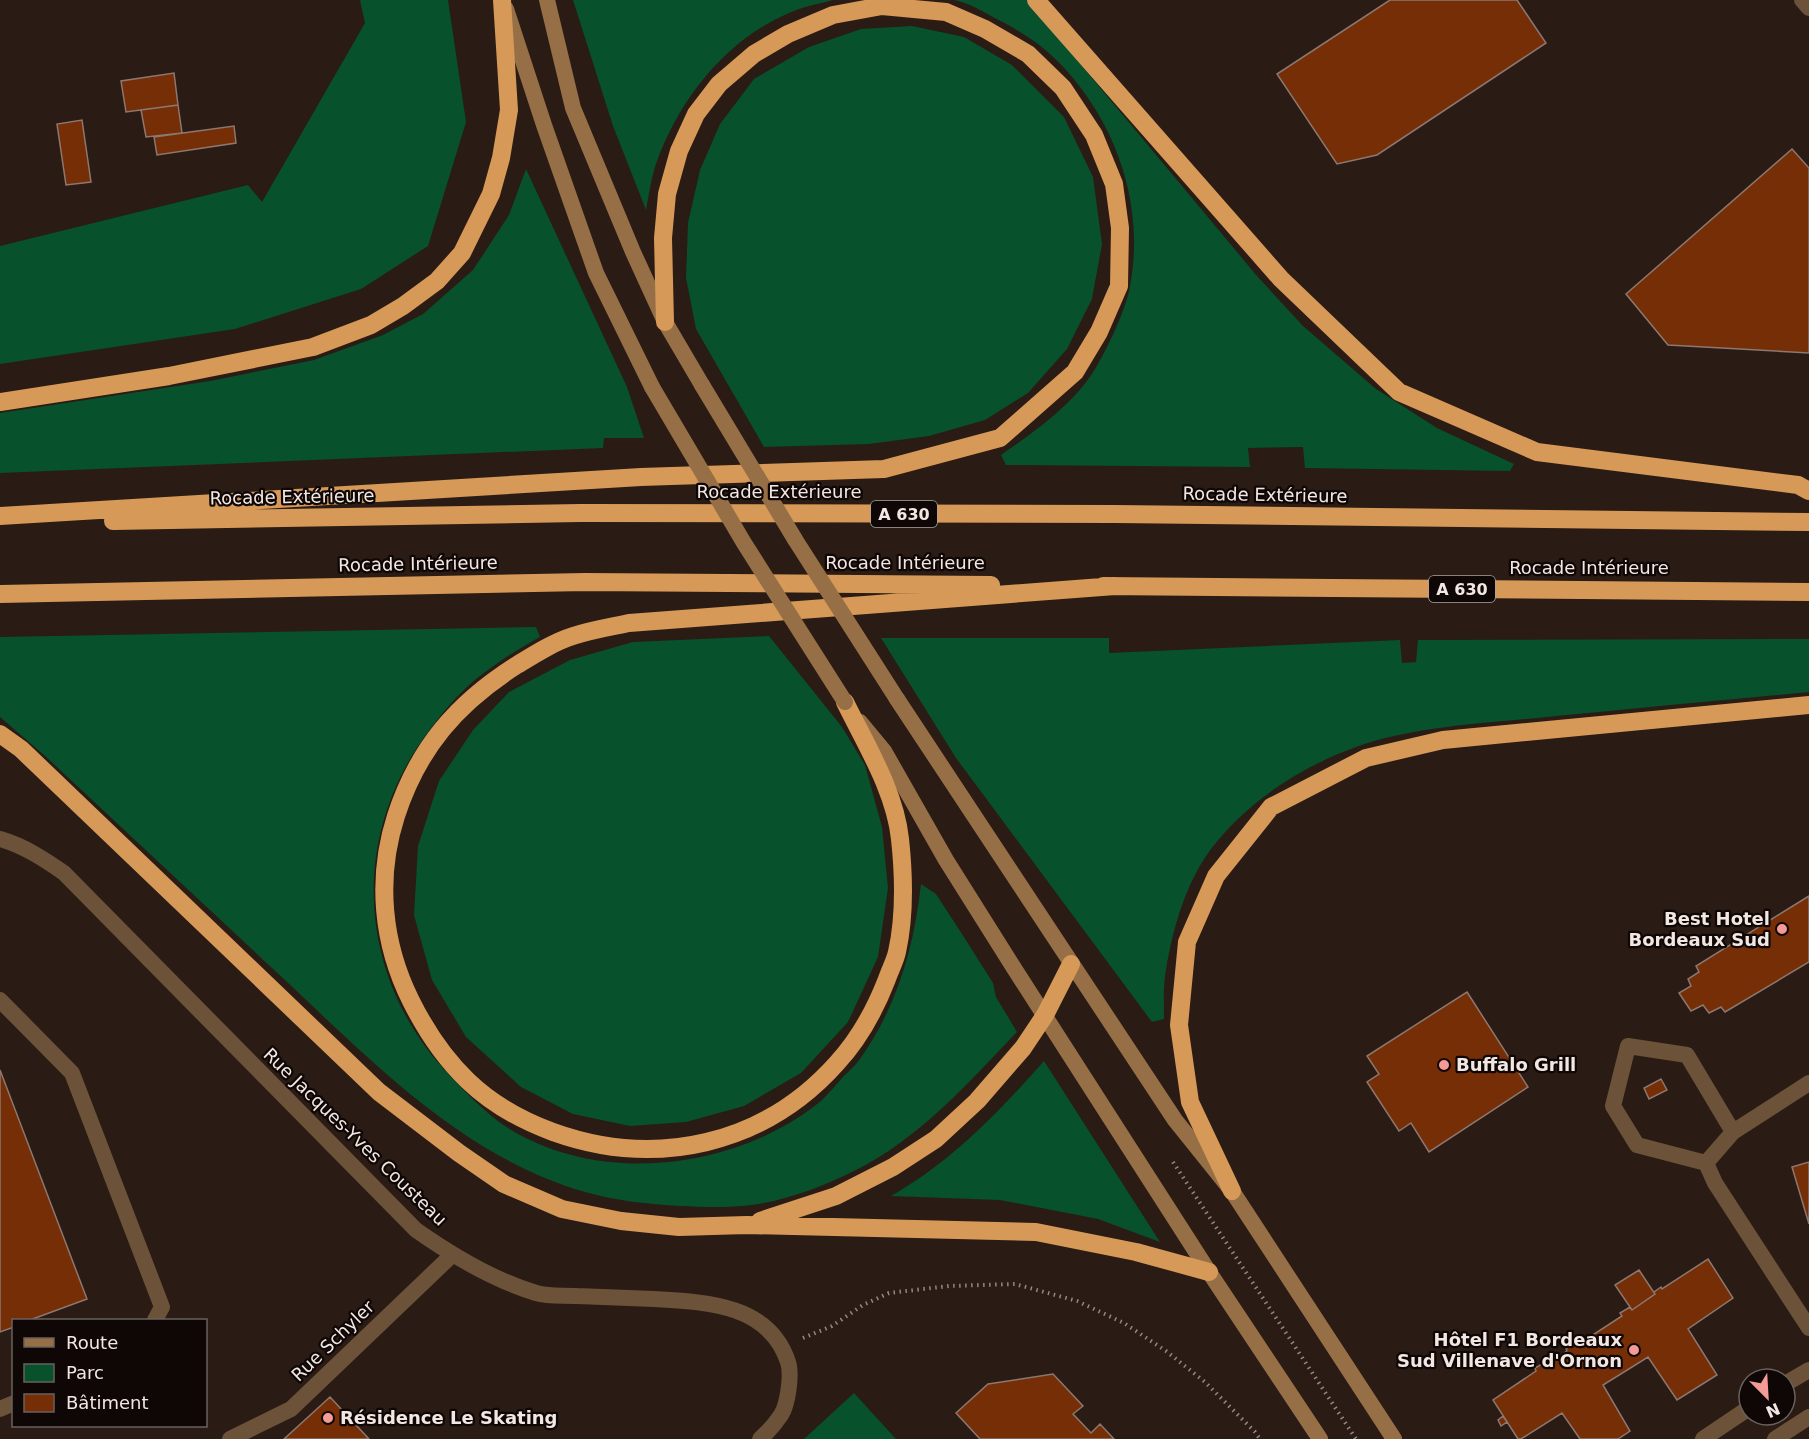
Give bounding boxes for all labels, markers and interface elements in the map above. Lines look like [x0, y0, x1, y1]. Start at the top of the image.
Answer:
street label: Rocade Extérieure [697, 481, 861, 502]
street label: Rocade Extérieure [1182, 483, 1348, 506]
street label: Rocade Extérieure [209, 485, 375, 508]
road number: A 630 [871, 501, 937, 527]
street label: Rocade Intérieure [338, 552, 498, 575]
street label: Rocade Intérieure [825, 552, 985, 573]
street label: Rocade Intérieure [1509, 557, 1669, 578]
road number: A 630 [1429, 576, 1495, 602]
place label: Best Hotel Bordeaux Sud [1628, 908, 1770, 950]
marker: Best Hotel Bordeaux Sud [1775, 922, 1789, 936]
street label: Rue Jacques-Yves Cousteau [259, 1043, 451, 1230]
place label: Buffalo Grill [1456, 1054, 1576, 1075]
marker: Buffalo Grill [1437, 1058, 1451, 1072]
street label: Rue Schyler [287, 1296, 379, 1385]
legend [12, 1319, 207, 1427]
place label: Hôtel F1 Bordeaux Sud Villenave d'Ornon [1397, 1329, 1622, 1371]
text: Route [66, 1332, 118, 1353]
marker: Hôtel F1 Bordeaux Sud Villenave d'Ornon [1627, 1343, 1641, 1357]
text: Parc [66, 1362, 104, 1383]
north arrow [1737, 1367, 1797, 1427]
text: Bâtiment [66, 1392, 149, 1413]
text: N [1763, 1399, 1783, 1422]
place label: Résidence Le Skating [340, 1407, 558, 1428]
marker: Résidence Le Skating [321, 1411, 335, 1425]

